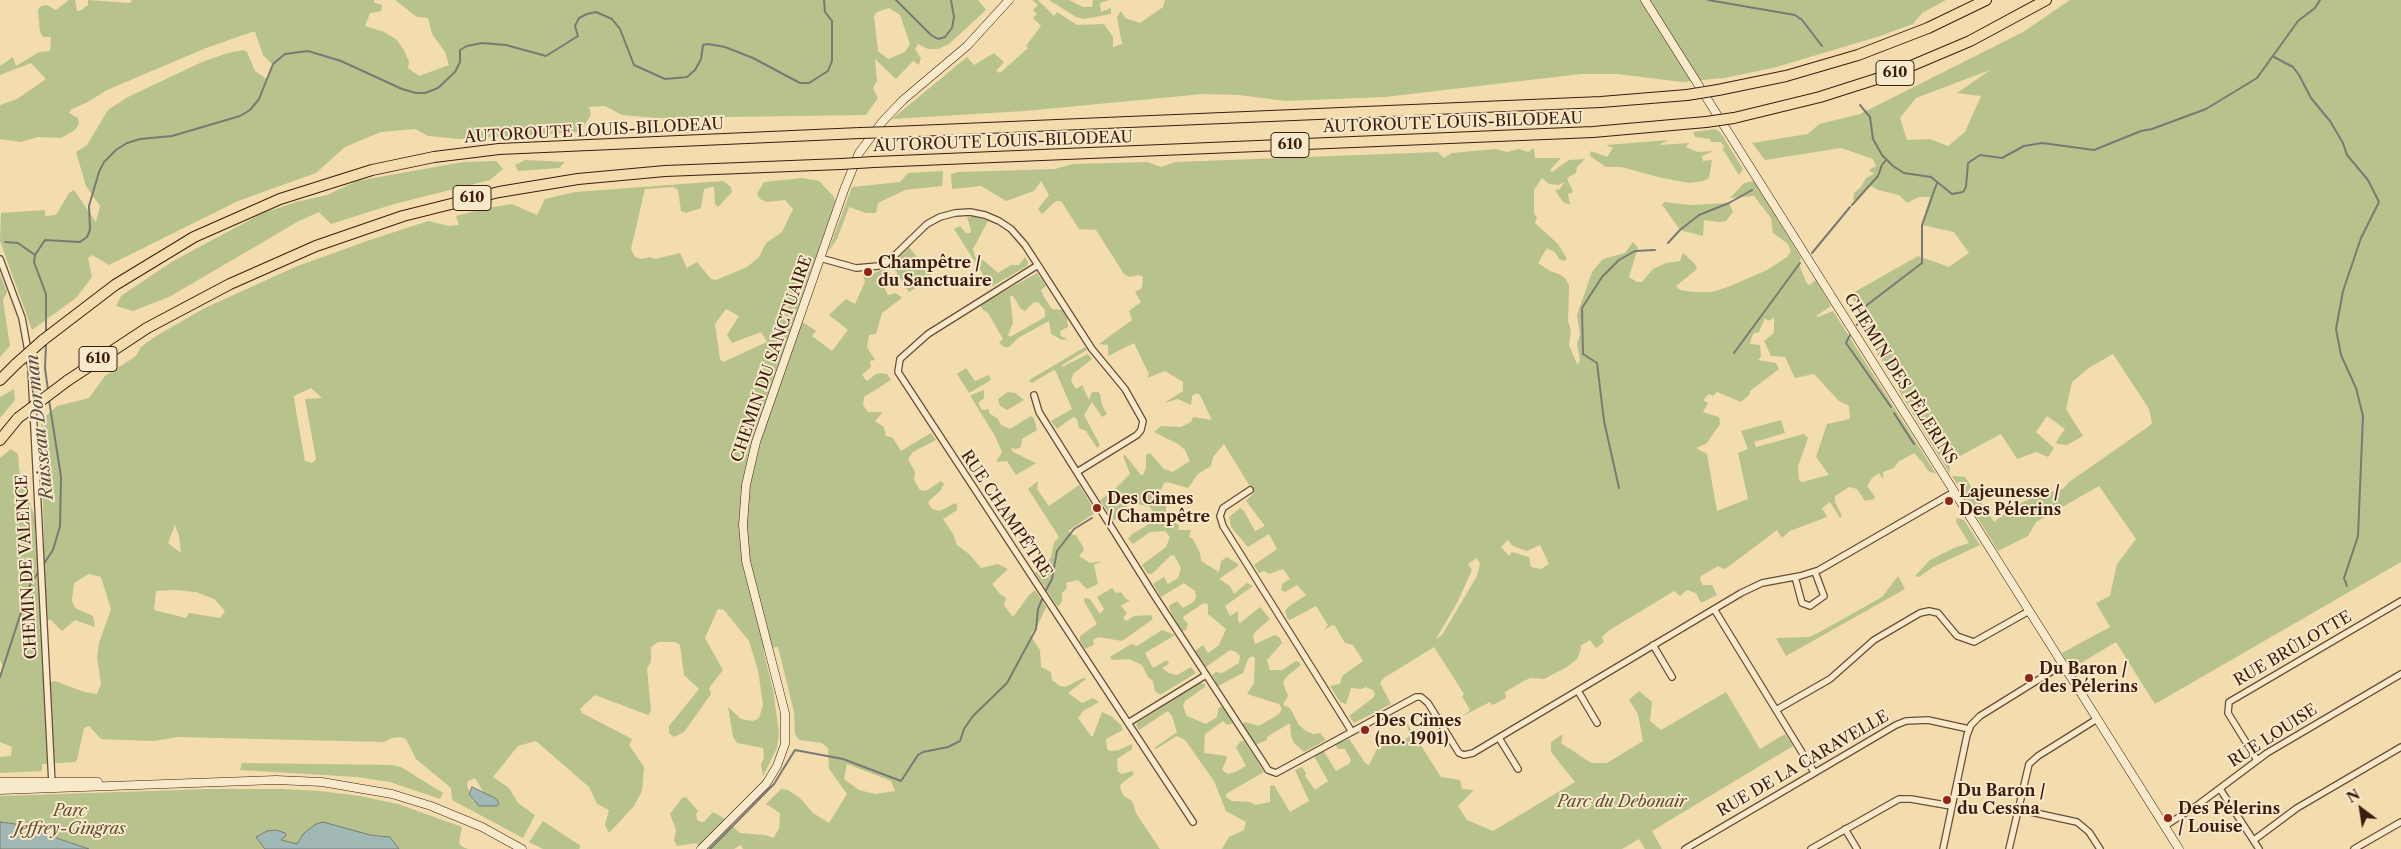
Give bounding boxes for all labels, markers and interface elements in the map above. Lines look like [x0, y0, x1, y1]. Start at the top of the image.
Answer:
road number: 610 [1876, 60, 1914, 86]
street label: AUTOROUTE LOUIS-BILODEAU [1323, 109, 1583, 137]
street label: AUTOROUTE LOUIS-BILODEAU [464, 115, 724, 147]
street label: AUTOROUTE LOUIS-BILODEAU [873, 128, 1133, 156]
road number: 610 [1271, 132, 1309, 158]
road number: 610 [453, 186, 491, 210]
street label: CHEMIN DU SANCTUAIRE [728, 253, 816, 465]
place label: Champêtre / du Sanctuaire [878, 253, 992, 291]
marker: Champêtre / du Sanctuaire [862, 266, 874, 278]
street label: CHEMIN DES PÈLERINS [1839, 290, 1961, 468]
road number: 610 [79, 346, 117, 372]
water label: Ruisseau Dorman [22, 353, 58, 501]
street label: RUE CHAMPÊTRE [956, 447, 1056, 581]
street label: CHEMIN DE VALENCE [13, 474, 41, 660]
place label: Lajeunesse / Des Pélerins [1959, 482, 2061, 520]
place label: Des Cimes / Champêtre [1107, 489, 1210, 527]
marker: Lajeunesse / Des Pélerins [1943, 495, 1955, 507]
marker: Des Cimes / Champêtre [1091, 502, 1103, 514]
street label: RUE BRÛLOTTE [2231, 607, 2355, 691]
place label: Du Baron / des Pélerins [2039, 659, 2138, 697]
marker: Du Baron / des Pélerins [2023, 672, 2035, 684]
street label: RUE LOUISE [2225, 700, 2321, 772]
street label: RUE DE LA CARAVELLE [1714, 707, 1892, 821]
place label: Des Cimes (no. 1901) [1375, 711, 1461, 749]
marker: Des Cimes (no. 1901) [1359, 724, 1371, 736]
place label: Du Baron / du Cessna [1957, 781, 2045, 819]
north arrow [2336, 784, 2386, 834]
text: N [2343, 785, 2363, 807]
park label: Parc du Debonair [1557, 792, 1687, 812]
marker: Du Baron / du Cessna [1941, 794, 1953, 806]
place label: Des Pélerins / Louise [2178, 799, 2280, 837]
park label: Parc Jeffrey-Gingras [14, 801, 126, 839]
marker: Des Pélerins / Louise [2162, 812, 2174, 824]

